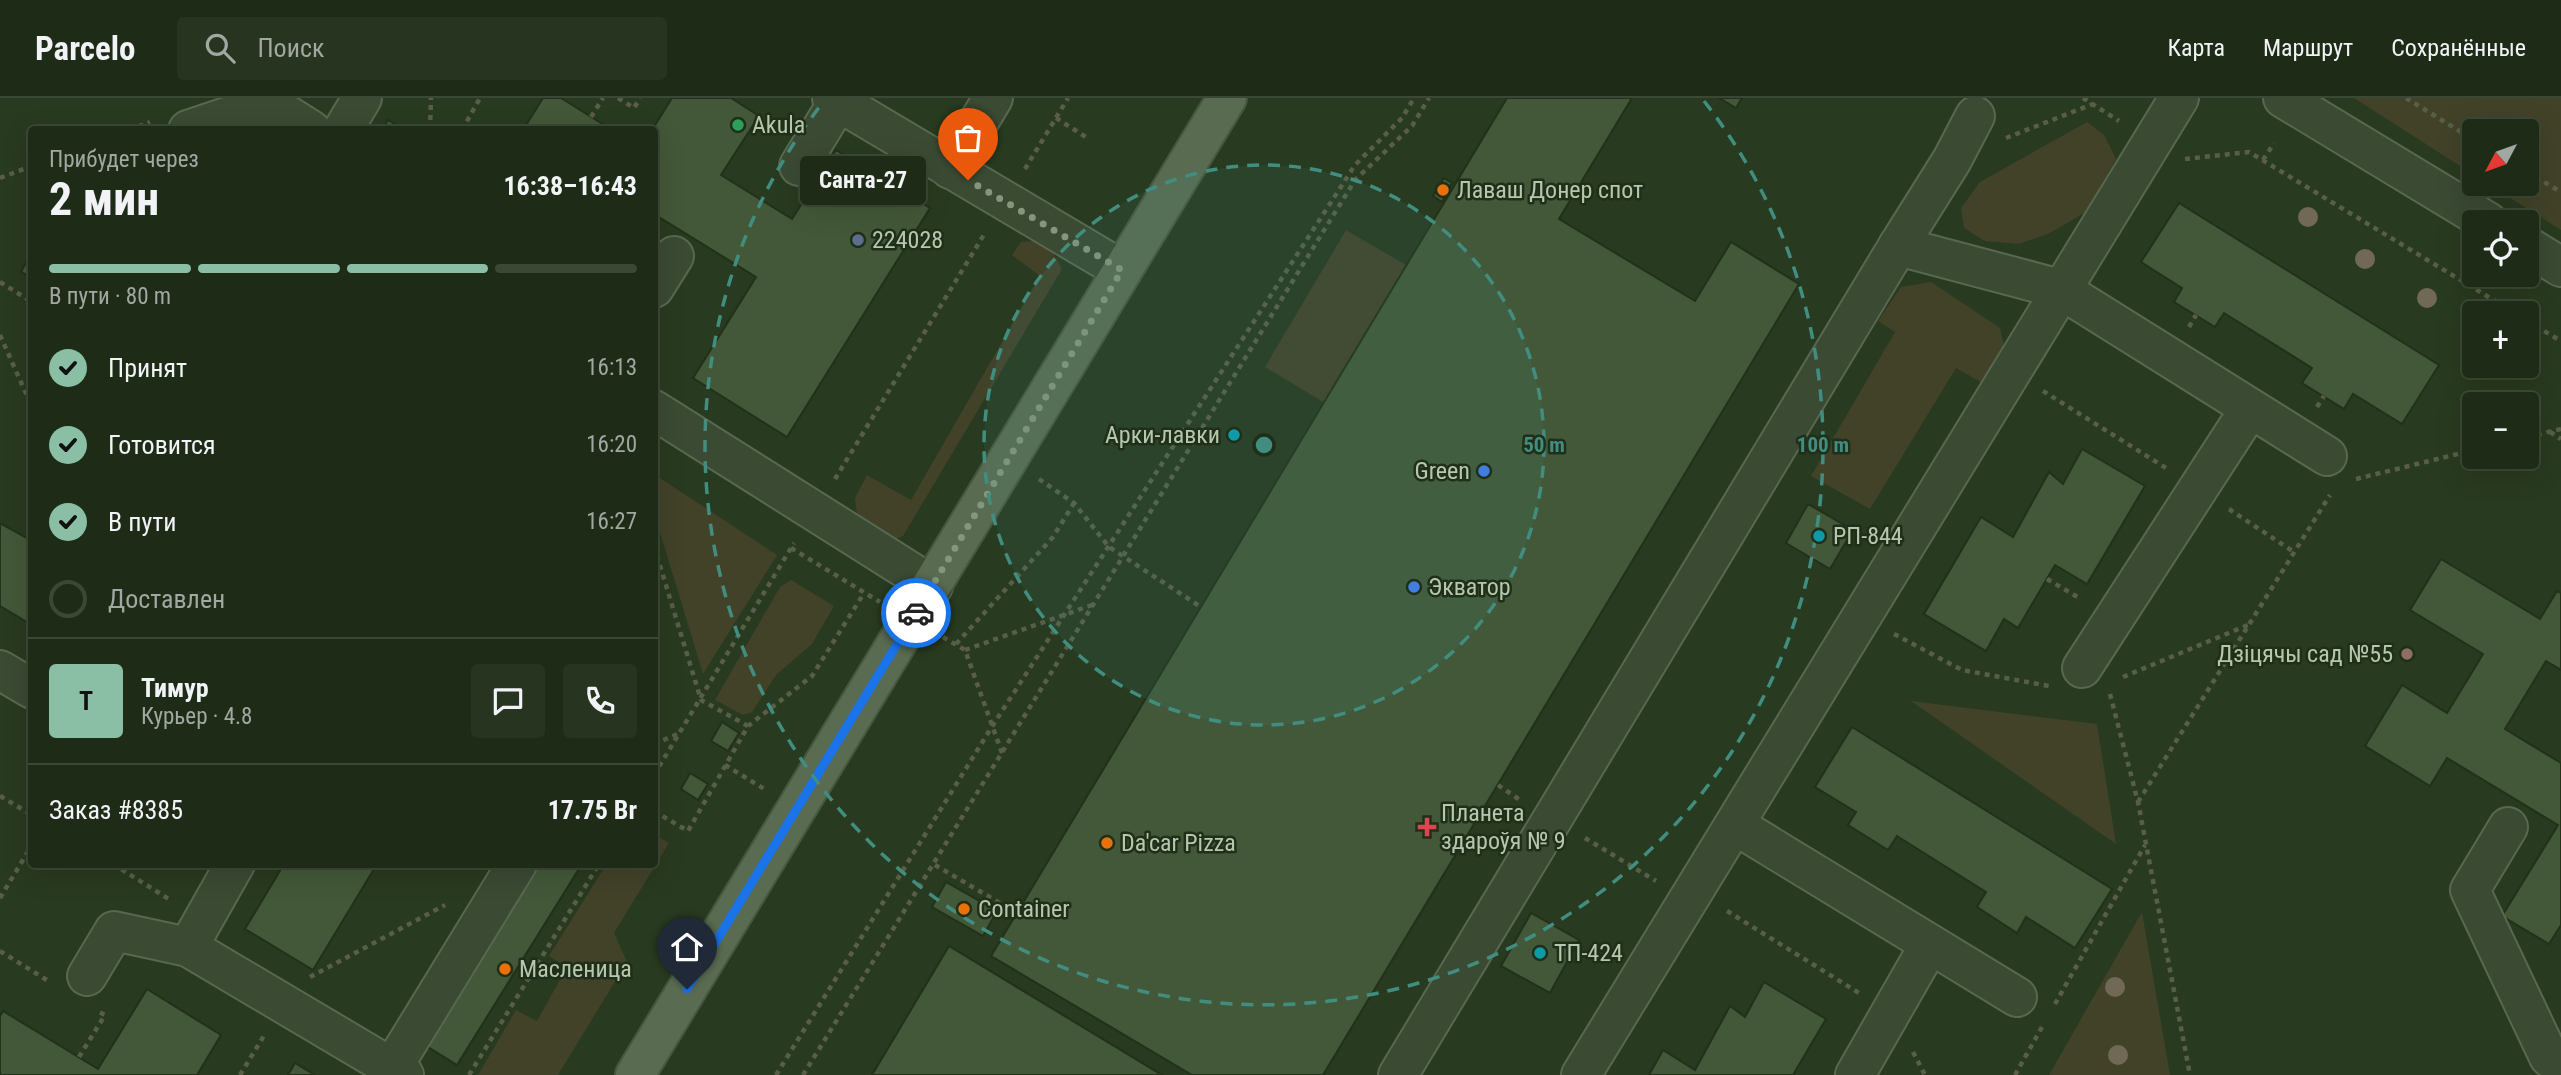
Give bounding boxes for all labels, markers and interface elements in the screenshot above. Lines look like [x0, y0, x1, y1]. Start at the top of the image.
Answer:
search box [177, 17, 667, 80]
text: Parcelo [35, 29, 135, 68]
icon: search [201, 29, 239, 67]
text: Поиск [257, 33, 324, 63]
text: Карта [2168, 34, 2225, 62]
text: Маршрут [2263, 34, 2353, 62]
text: Сохранённые [2391, 34, 2526, 62]
pin [938, 108, 998, 180]
place label: Akula [752, 111, 805, 139]
marker: Akula [730, 117, 746, 133]
icon: bag [949, 119, 987, 157]
north arrow [2462, 119, 2539, 196]
map controls [2462, 119, 2539, 469]
text: Прибудет через [49, 146, 199, 173]
callout: Санта-27 [800, 155, 926, 204]
text: Санта-27 [819, 167, 907, 194]
text: 16:38–16:43 [503, 171, 637, 201]
text: 2 мин [49, 172, 159, 226]
place label: Лаваш Донер спот [1457, 176, 1643, 204]
marker: Лаваш Донер спот [1435, 182, 1451, 198]
button: locate [2462, 210, 2539, 287]
place label: 224028 [872, 226, 943, 254]
marker: 224028 [850, 232, 866, 248]
text: В пути · 80 m [49, 283, 171, 310]
button: + [2462, 301, 2539, 378]
icon: check [49, 349, 87, 387]
text: Принят [108, 353, 187, 383]
text: 16:13 [586, 354, 637, 381]
button: − [2462, 392, 2539, 469]
place label: Арки-лавки [1105, 421, 1220, 449]
icon: check [49, 426, 87, 464]
marker: Арки-лавки [1226, 427, 1242, 443]
text: Готовится [108, 430, 216, 460]
text: 16:20 [586, 431, 637, 458]
centre of rings [1252, 433, 1276, 457]
text: 50 m [1523, 433, 1565, 457]
text: 100 m [1797, 433, 1849, 457]
place label: Green [1415, 457, 1470, 485]
marker: Green [1476, 463, 1492, 479]
icon: check [49, 503, 87, 541]
text: В пути [108, 507, 177, 537]
text: 16:27 [586, 508, 637, 535]
place label: РП-844 [1833, 522, 1903, 550]
marker: РП-844 [1811, 528, 1827, 544]
place label: Экватор [1428, 573, 1511, 601]
courier [881, 578, 951, 648]
marker: Экватор [1406, 579, 1422, 595]
text: Доставлен [108, 584, 225, 614]
icon: car [897, 594, 935, 632]
place label: Дзіцячы сад №55 [2217, 640, 2393, 668]
marker: Дзіцячы сад №55 [2399, 646, 2415, 662]
button: chat [471, 664, 545, 738]
button: phone [563, 664, 637, 738]
text: Тимур [141, 673, 209, 703]
text: Т [79, 686, 93, 716]
text: Курьер · 4.8 [141, 703, 252, 730]
text: Заказ #8385 [49, 795, 183, 825]
text: 17.75 Br [548, 795, 637, 825]
place label: Планета здароўя № 9 [1441, 799, 1566, 855]
marker: Планета здароўя № 9 [1419, 819, 1435, 835]
place label: Da'car Pizza [1121, 829, 1236, 857]
marker: Da'car Pizza [1099, 835, 1115, 851]
place label: Container [978, 895, 1070, 923]
marker: Container [956, 901, 972, 917]
pin [657, 917, 717, 989]
icon: home [668, 928, 706, 966]
place label: ТП-424 [1554, 939, 1623, 967]
marker: ТП-424 [1532, 945, 1548, 961]
place label: Масленица [519, 955, 632, 983]
marker: Масленица [497, 961, 513, 977]

